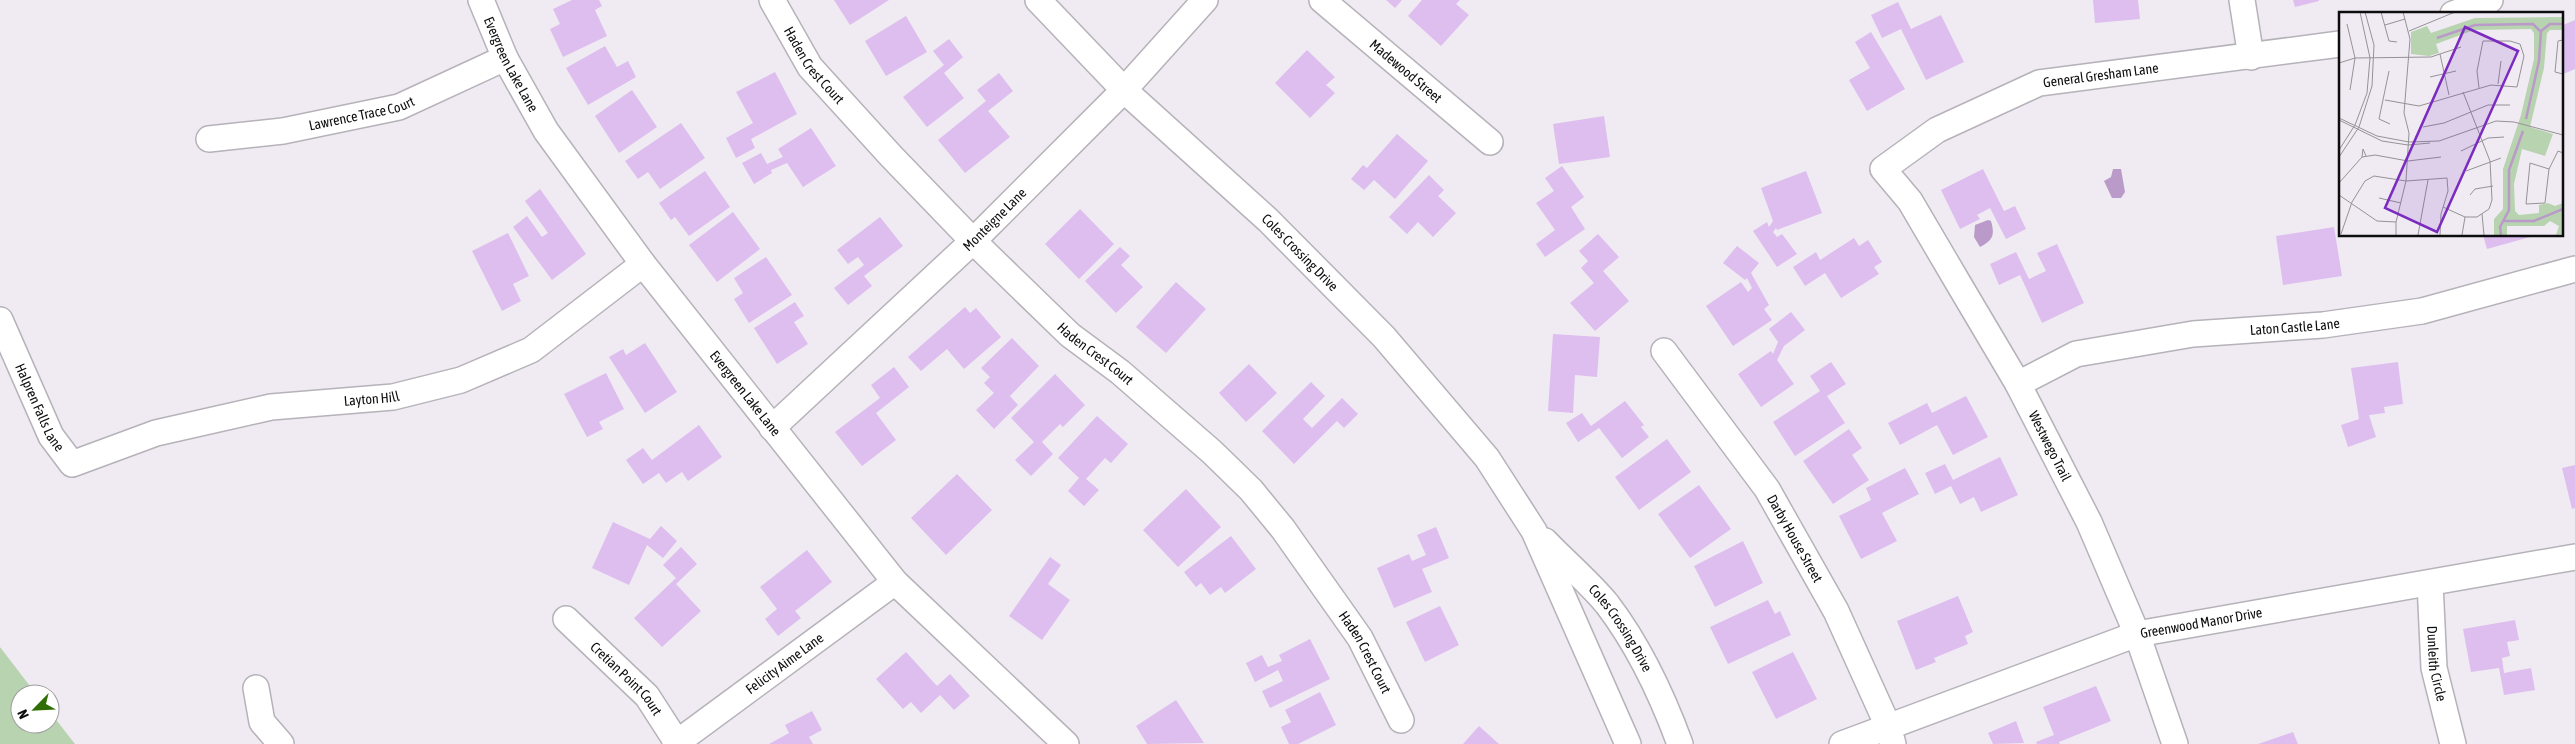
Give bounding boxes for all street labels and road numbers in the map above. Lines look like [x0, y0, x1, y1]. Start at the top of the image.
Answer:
street label: Evergreen Lake Lane [481, 14, 542, 115]
street label: Haden Crest Court [781, 24, 847, 107]
street label: Madewood Street [1367, 36, 1445, 106]
street label: General Gresham Lane [2042, 60, 2159, 90]
street label: Lawrence Trace Court [307, 93, 417, 133]
street label: Monteigne Lane [960, 185, 1029, 254]
street label: Coles Crossing Drive [1259, 210, 1342, 294]
street label: Laton Castle Lane [2249, 315, 2341, 338]
street label: Haden Crest Court [1054, 319, 1137, 388]
street label: Evergreen Lake Lane [707, 347, 784, 439]
street label: Halpren Falls Lane [12, 361, 68, 454]
street label: Layton Hill [343, 388, 401, 409]
street label: Westwego Trail [2026, 408, 2075, 484]
street label: Darby House Street [1764, 492, 1826, 585]
street label: Coles Crossing Drive [1586, 581, 1655, 674]
street label: Greenwood Manor Drive [2139, 604, 2263, 641]
street label: Haden Crest Court [1336, 608, 1394, 696]
street label: Dunleith Circle [2424, 625, 2450, 703]
street label: Felicity Aime Lane [743, 630, 826, 697]
street label: Cretian Point Court [587, 639, 665, 718]

